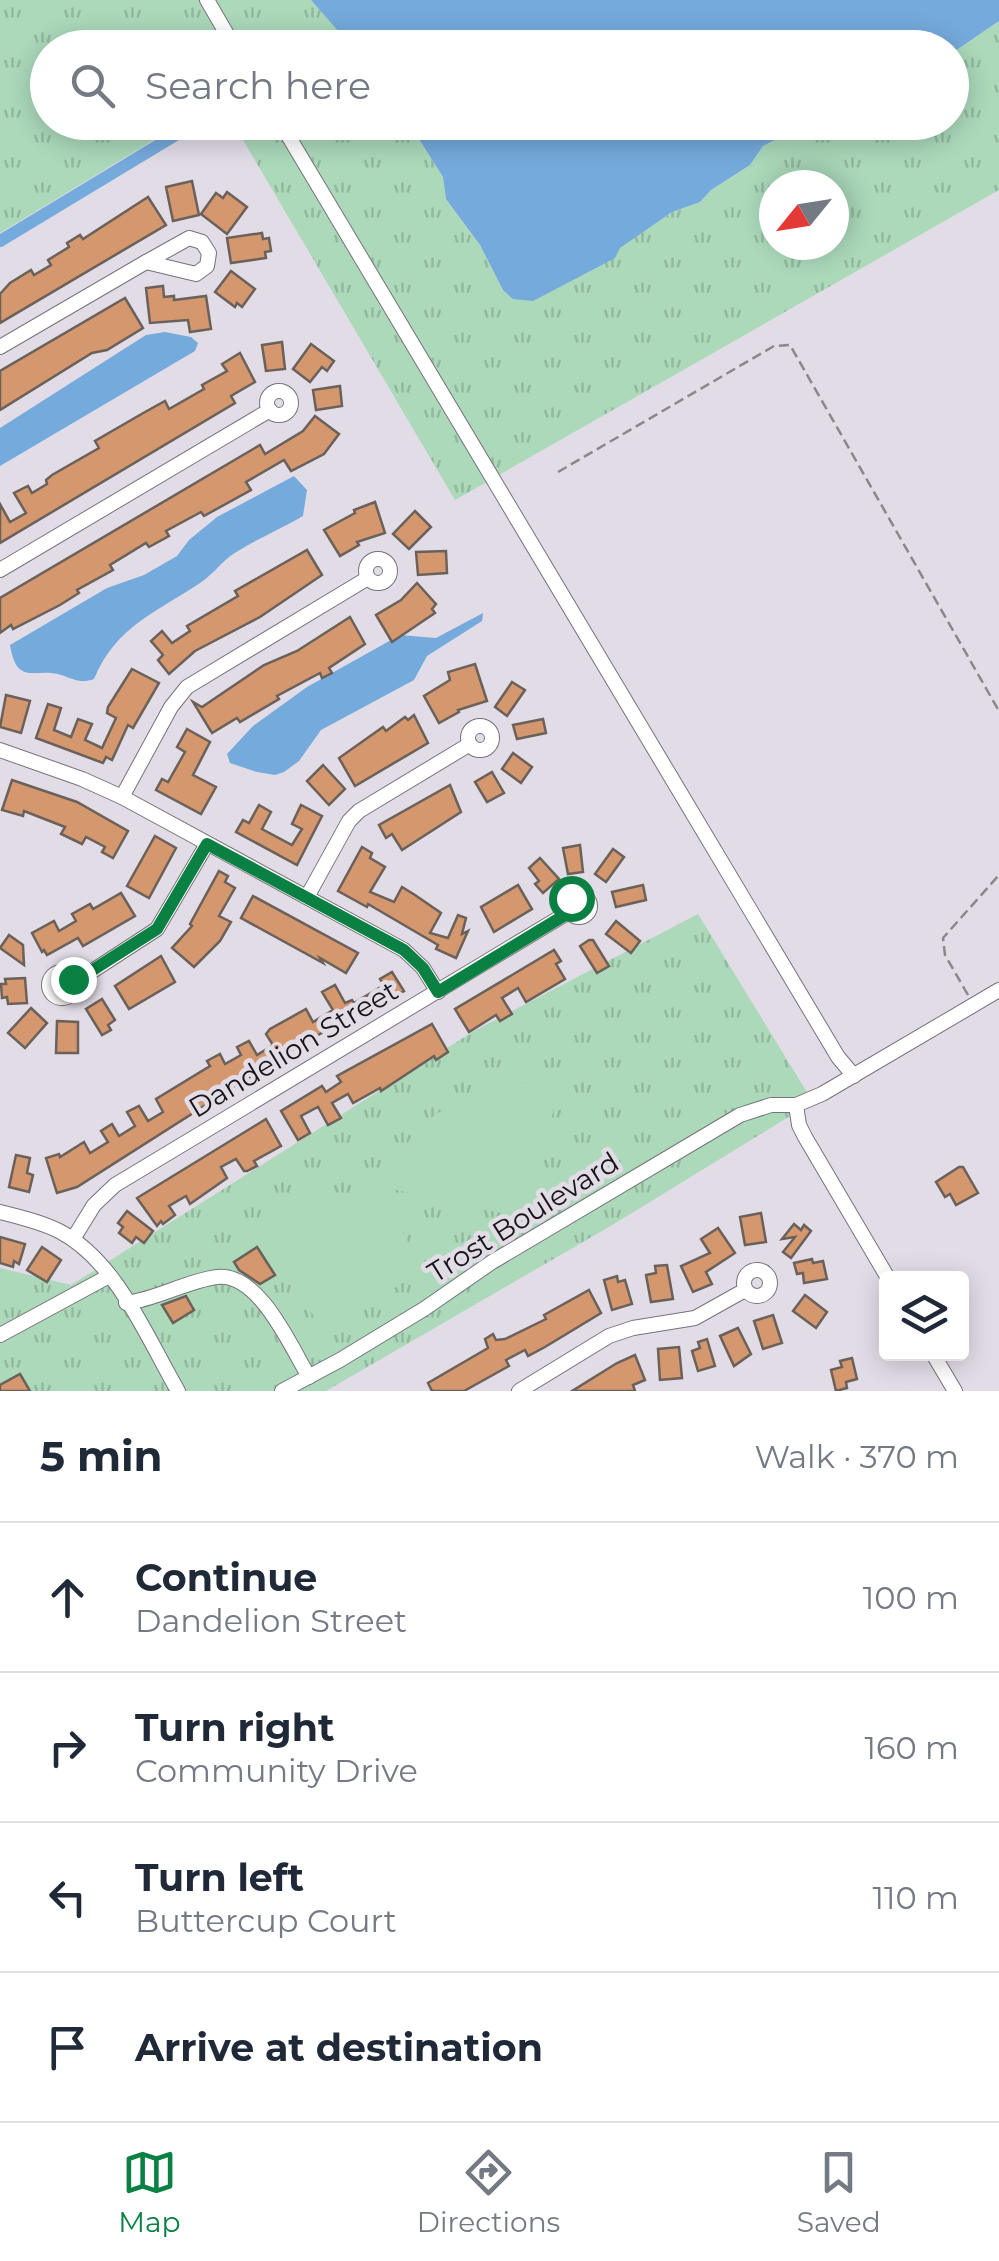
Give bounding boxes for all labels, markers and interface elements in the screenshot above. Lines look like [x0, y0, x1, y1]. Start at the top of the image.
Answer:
search box [30, 30, 969, 140]
icon: search [65, 58, 120, 113]
text: Search here [145, 62, 371, 109]
north arrow [759, 170, 849, 260]
route start [549, 876, 595, 922]
route end [51, 957, 97, 1003]
street label: Dandelion Street [182, 973, 404, 1125]
street label: Trost Boulevard [421, 1145, 625, 1289]
map controls [879, 1271, 969, 1361]
button: layers [879, 1271, 969, 1361]
text: 5 min [40, 1430, 163, 1482]
text: Walk · 370 m [754, 1437, 959, 1476]
text: Continue [135, 1554, 317, 1601]
icon: ahead [40, 1570, 95, 1625]
text: 100 m [863, 1578, 959, 1617]
text: Dandelion Street [135, 1601, 407, 1640]
text: Turn right [135, 1704, 334, 1751]
icon: right [40, 1720, 95, 1775]
text: 160 m [864, 1728, 959, 1767]
text: Community Drive [135, 1751, 418, 1790]
text: Turn left [135, 1854, 304, 1901]
icon: left [40, 1870, 95, 1925]
text: 110 m [872, 1878, 959, 1917]
text: Buttercup Court [135, 1901, 397, 1940]
icon: arrive [40, 2020, 95, 2075]
text: Arrive at destination [135, 2024, 543, 2071]
tab: Map [118, 2145, 180, 2239]
tab: Directions [417, 2145, 560, 2239]
tab: Saved [797, 2145, 881, 2239]

